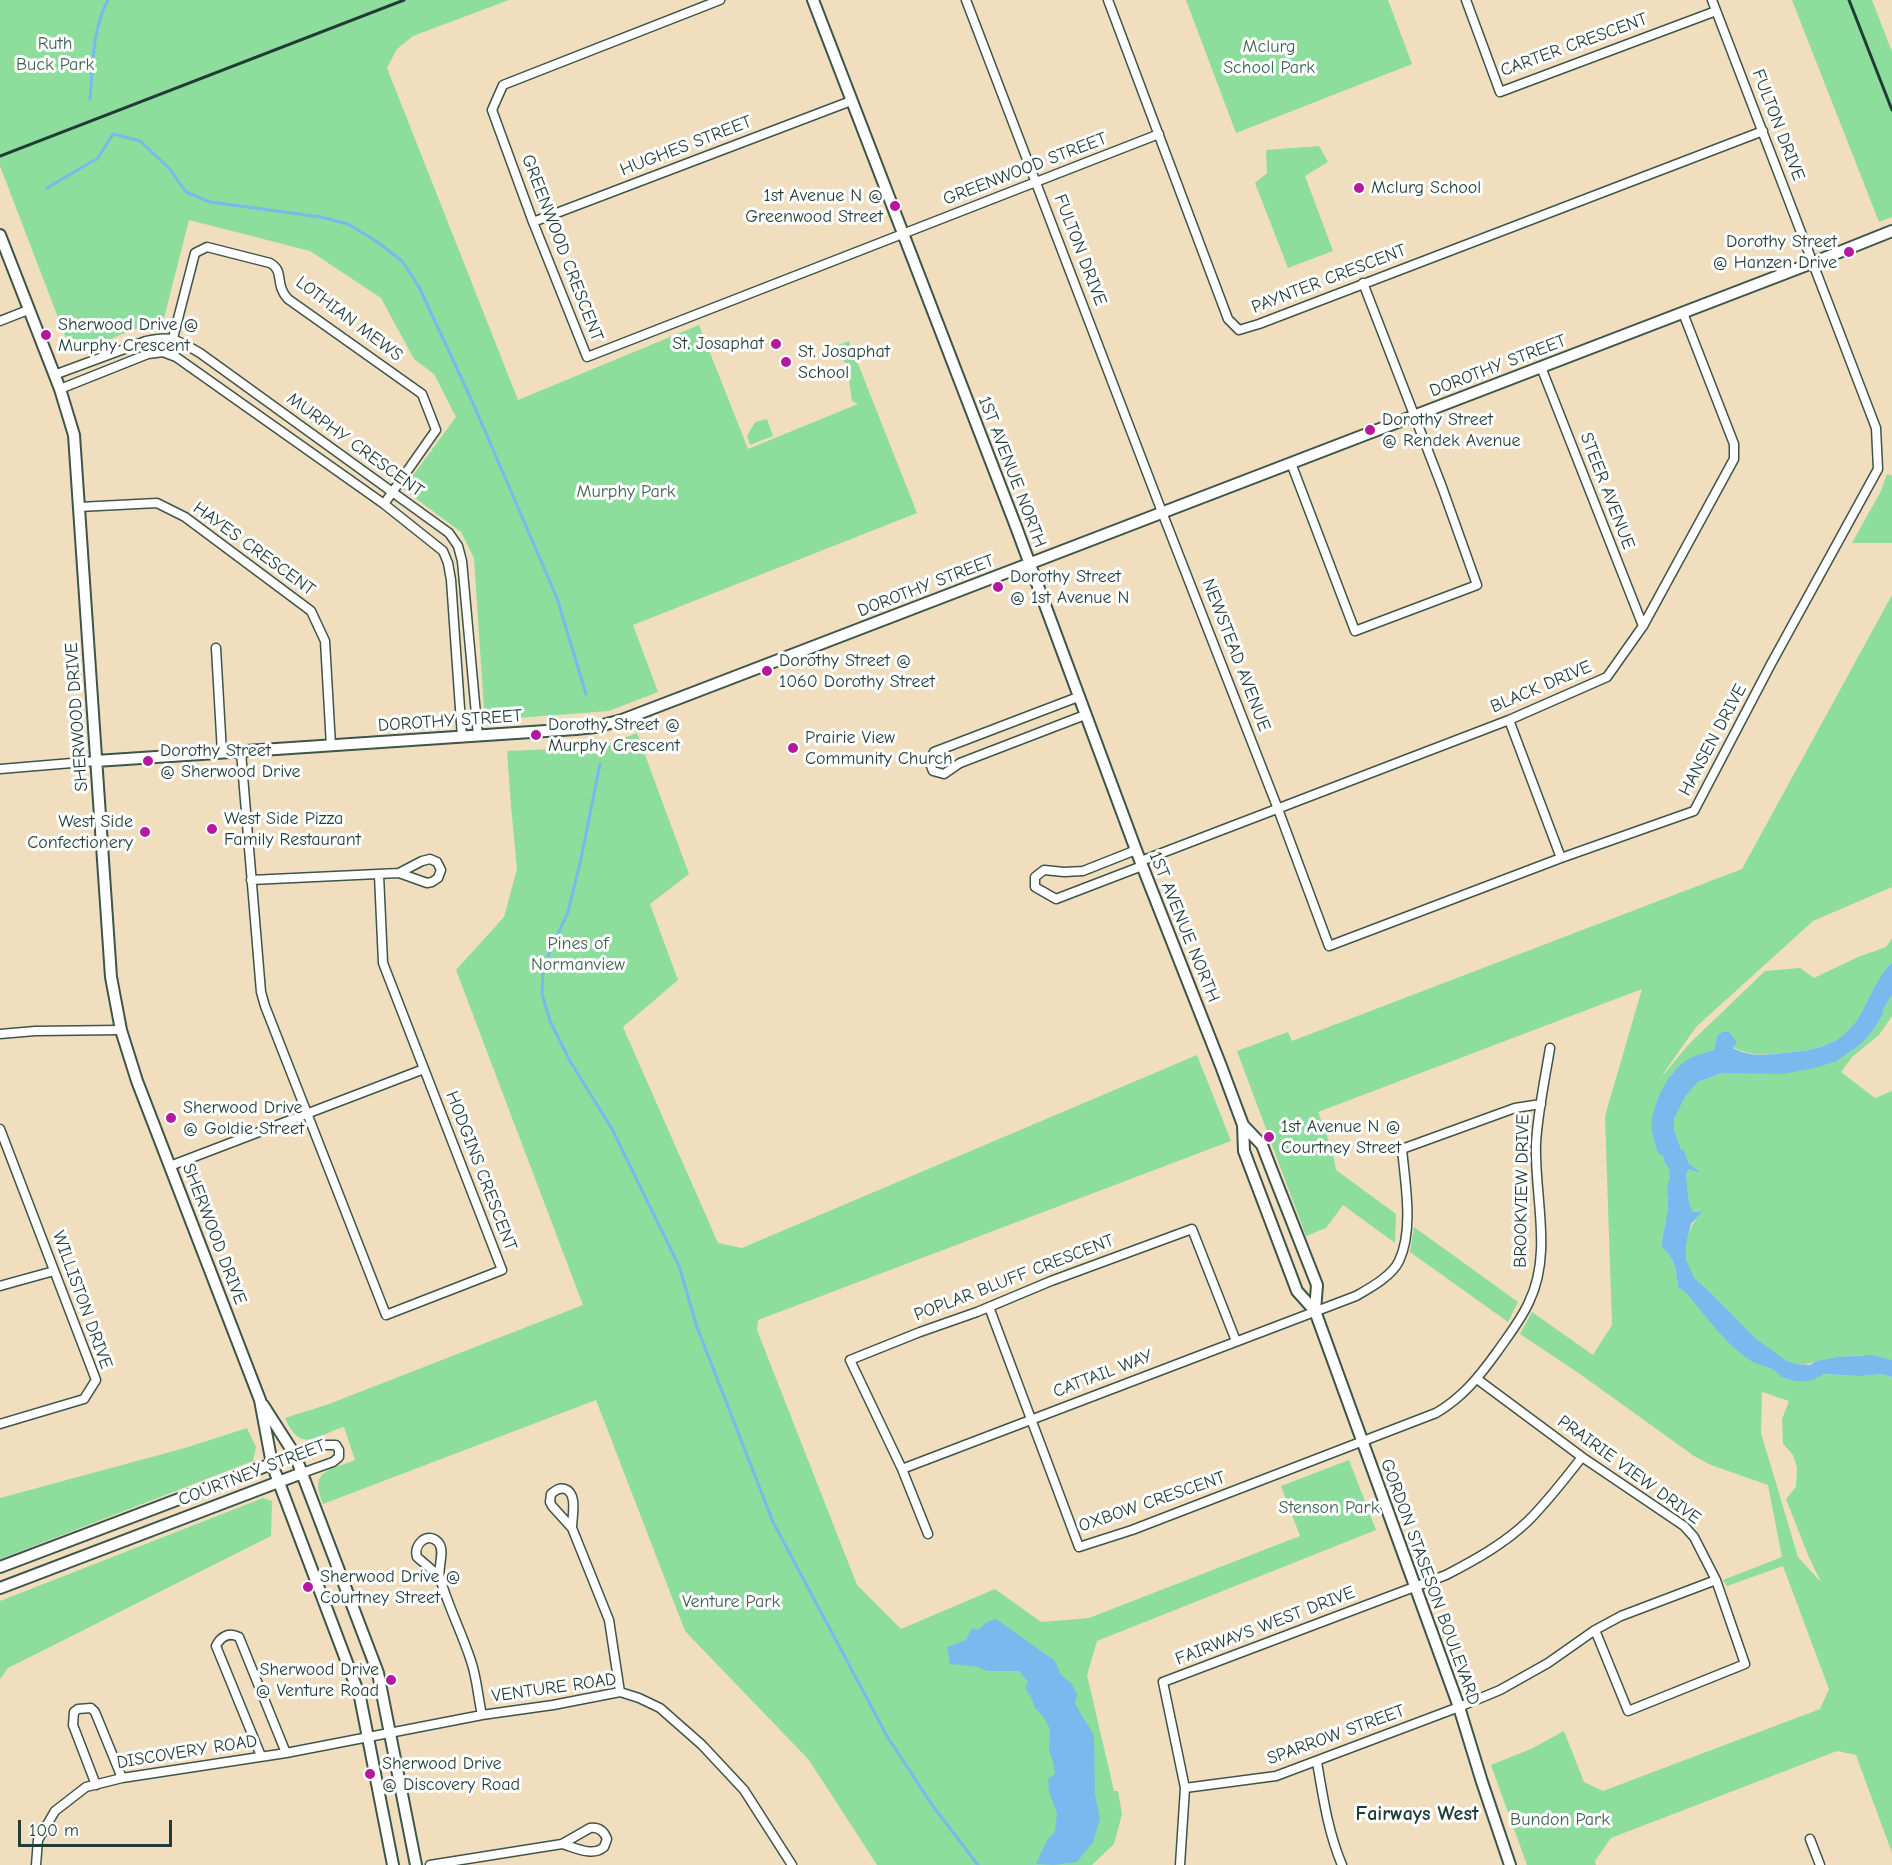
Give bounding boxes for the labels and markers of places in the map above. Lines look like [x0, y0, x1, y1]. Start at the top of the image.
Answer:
place label: Mclurg School [1371, 177, 1481, 199]
marker: Mclurg School [1352, 181, 1366, 195]
place label: 1st Avenue N @ Greenwood Street [745, 185, 883, 228]
marker: 1st Avenue N @ Greenwood Street [888, 199, 902, 213]
place label: Dorothy Street @ Hanzen Drive [1713, 231, 1837, 274]
marker: Dorothy Street @ Hanzen Drive [1842, 245, 1856, 259]
place label: Sherwood Drive @ Murphy Crescent [58, 314, 199, 356]
marker: Sherwood Drive @ Murphy Crescent [39, 328, 53, 342]
place label: St. Josaphat [672, 333, 764, 355]
marker: St. Josaphat [769, 337, 783, 351]
place label: St. Josaphat School [798, 341, 890, 384]
marker: St. Josaphat School [779, 355, 793, 369]
place label: Dorothy Street @ Rendek Avenue [1382, 409, 1521, 452]
marker: Dorothy Street @ Rendek Avenue [1363, 423, 1377, 437]
place label: Dorothy Street @ 1st Avenue N [1010, 566, 1129, 608]
marker: Dorothy Street @ 1st Avenue N [991, 580, 1005, 594]
place label: Dorothy Street @ 1060 Dorothy Street [779, 650, 935, 692]
marker: Dorothy Street @ 1060 Dorothy Street [760, 664, 774, 678]
place label: Dorothy Street @ Murphy Crescent [548, 714, 680, 756]
place label: Prairie View Community Church [805, 727, 953, 770]
marker: Dorothy Street @ Murphy Crescent [529, 728, 543, 742]
place label: Dorothy Street @ Sherwood Drive [160, 740, 301, 783]
marker: Prairie View Community Church [786, 741, 800, 755]
marker: Dorothy Street @ Sherwood Drive [141, 754, 155, 768]
place label: West Side Pizza Family Restaurant [224, 808, 361, 850]
place label: West Side Confectionery [27, 811, 133, 854]
marker: West Side Pizza Family Restaurant [205, 822, 219, 836]
marker: West Side Confectionery [138, 825, 152, 839]
place label: Sherwood Drive @ Goldie Street [183, 1097, 304, 1140]
marker: Sherwood Drive @ Goldie Street [164, 1111, 178, 1125]
place label: 1st Avenue N @ Courtney Street [1281, 1116, 1401, 1158]
marker: 1st Avenue N @ Courtney Street [1262, 1130, 1276, 1144]
place label: Sherwood Drive @ Courtney Street [320, 1566, 461, 1608]
marker: Sherwood Drive @ Courtney Street [301, 1580, 315, 1594]
place label: Sherwood Drive @ Venture Road [255, 1659, 379, 1702]
marker: Sherwood Drive @ Venture Road [384, 1673, 398, 1687]
place label: Sherwood Drive @ Discovery Road [382, 1753, 520, 1796]
marker: Sherwood Drive @ Discovery Road [363, 1767, 377, 1781]

